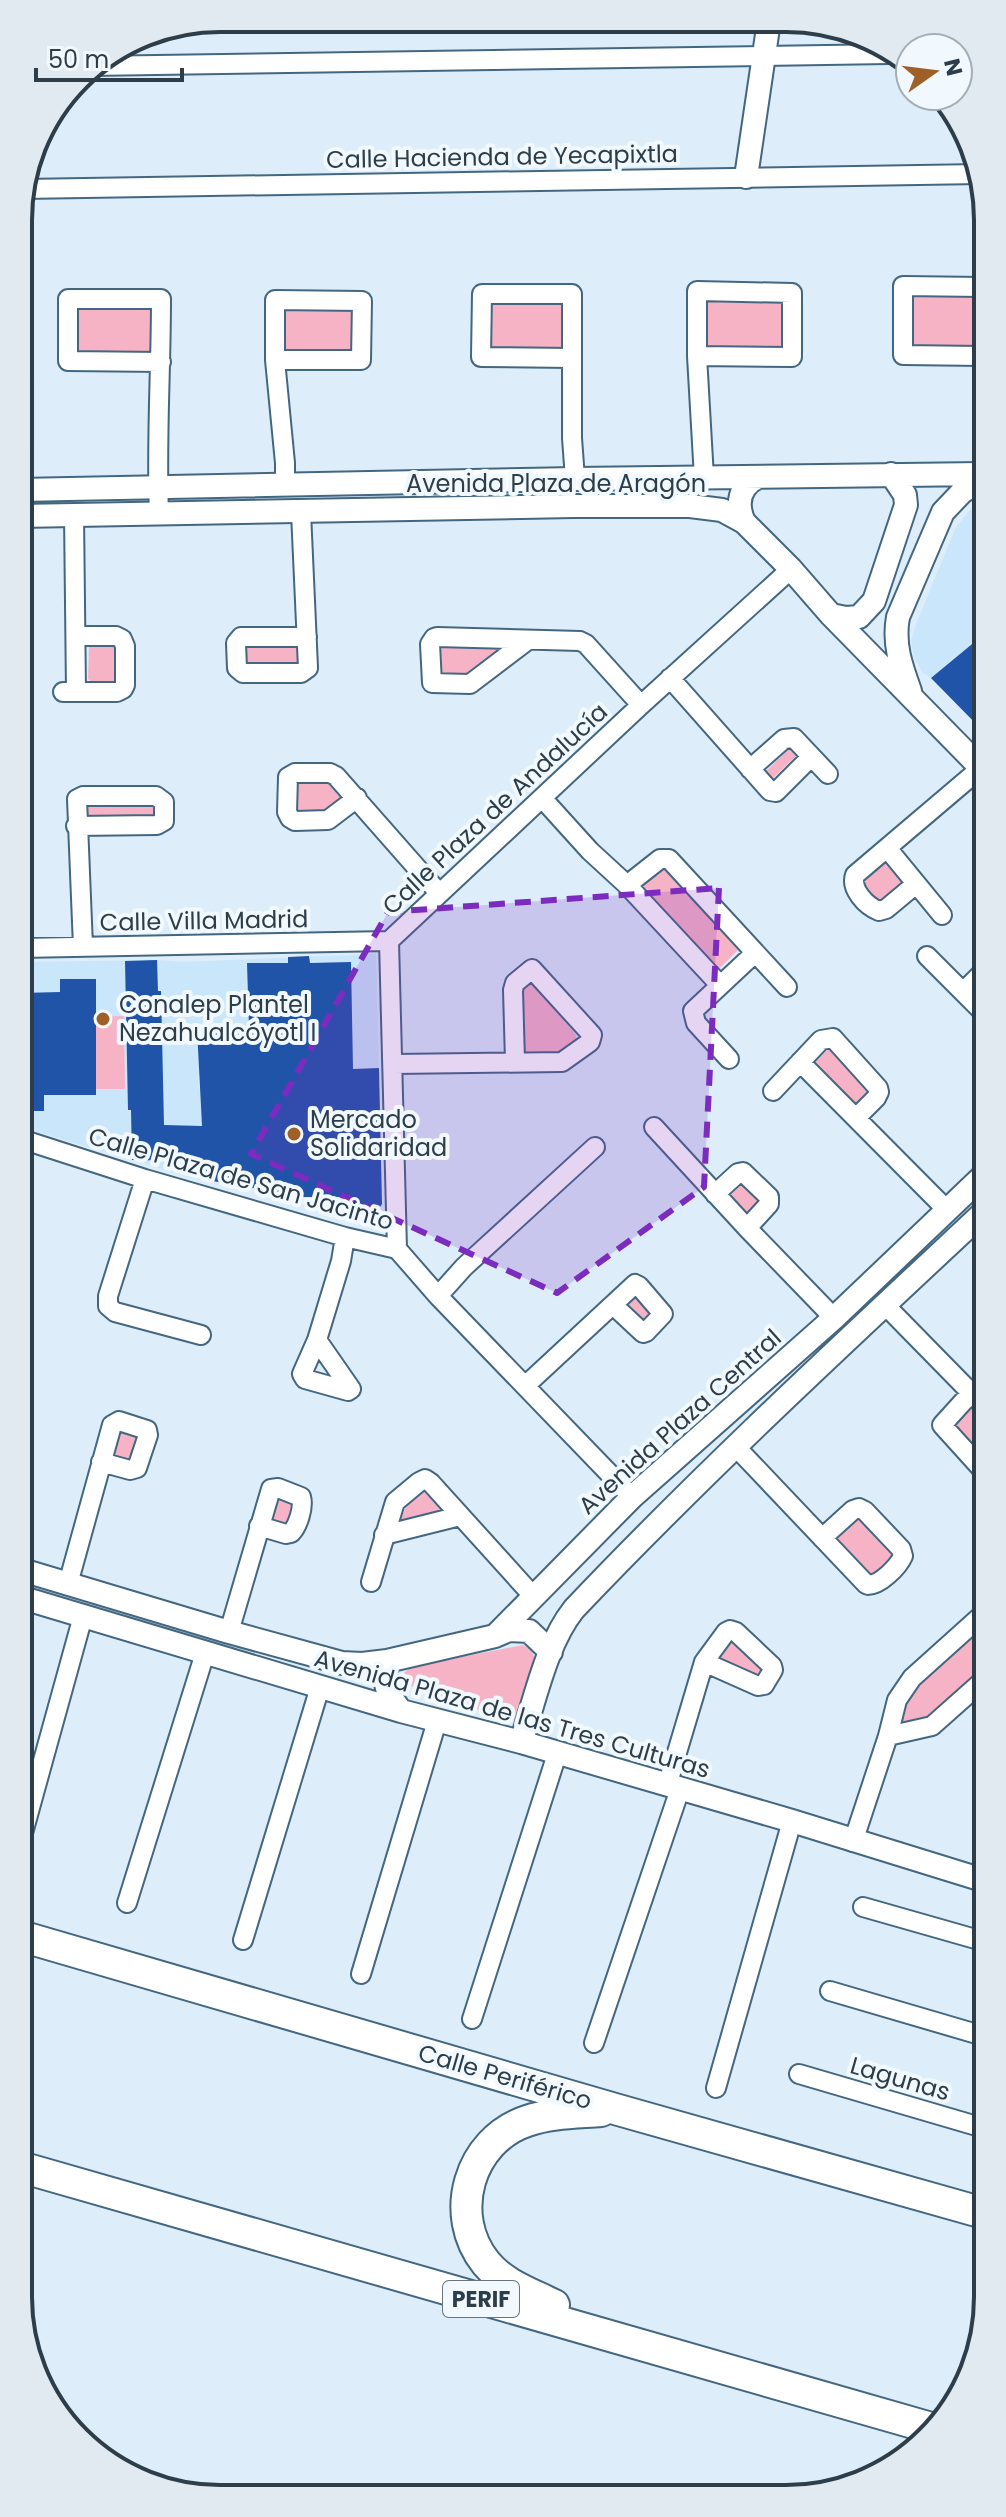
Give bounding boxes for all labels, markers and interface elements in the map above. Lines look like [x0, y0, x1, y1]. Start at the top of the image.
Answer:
scale bar [36, 32, 182, 82]
north arrow [894, 32, 974, 112]
text: 50 m [48, 43, 109, 76]
text: N [936, 56, 970, 79]
street label: Calle Hacienda de Yecapixtla [326, 137, 678, 176]
street label: Avenida Plaza de Aragón [406, 467, 706, 500]
street label: Calle Plaza de Andalucía [375, 695, 614, 922]
street label: Calle Villa Madrid [99, 902, 309, 939]
place label: Conalep Plantel Nezahualcóyotl I [119, 988, 317, 1049]
marker: Conalep Plantel Nezahualcóyotl I [94, 1010, 112, 1028]
place label: Mercado Solidaridad [310, 1103, 447, 1164]
street label: Calle Plaza de San Jacinto [85, 1119, 398, 1238]
marker: Mercado Solidaridad [285, 1125, 303, 1143]
street label: Avenida Plaza Central [571, 1321, 788, 1522]
street label: Avenida Plaza de las Tres Culturas [310, 1641, 714, 1786]
street label: Calle Periférico [415, 2036, 596, 2117]
street label: Lagunas [846, 2049, 954, 2108]
road number: PERIF [443, 2281, 519, 2317]

